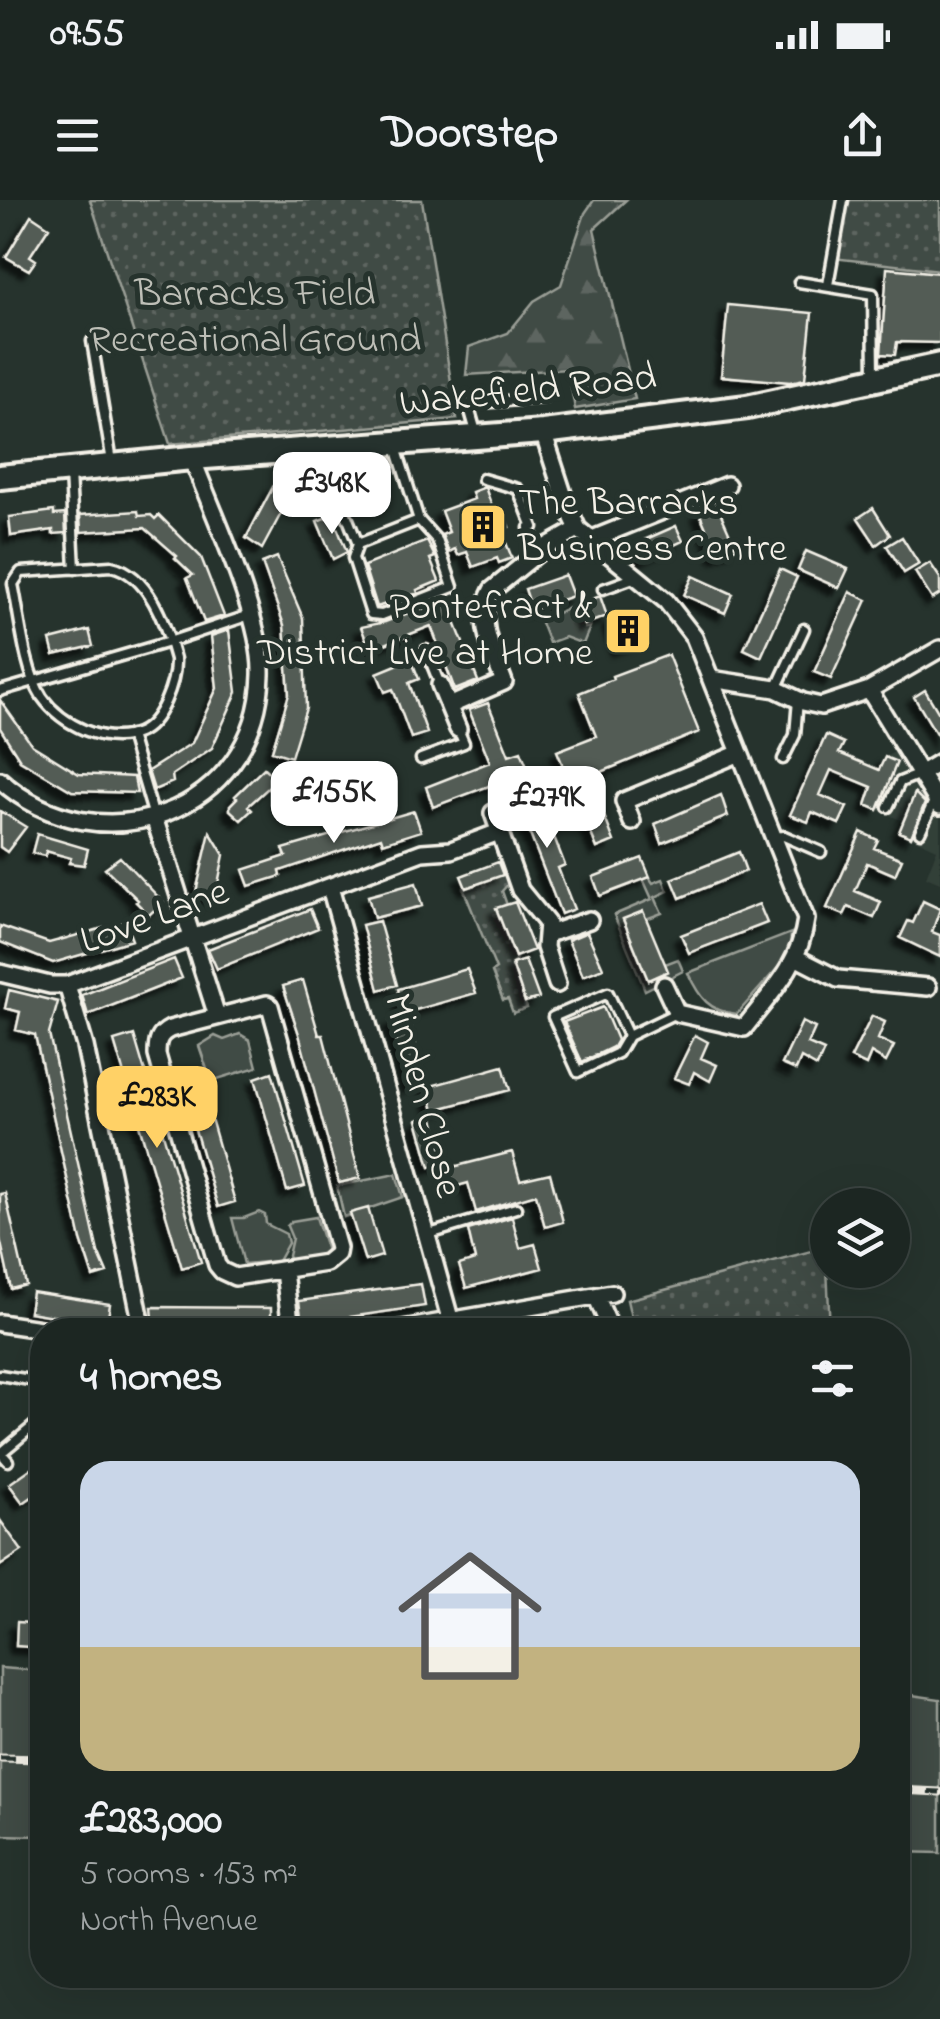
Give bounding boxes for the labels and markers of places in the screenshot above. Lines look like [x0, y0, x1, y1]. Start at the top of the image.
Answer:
pin: £348K [262, 452, 402, 537]
place label: The Barracks Business Centre [517, 475, 787, 580]
building icon: The Barracks Business Centre [457, 501, 509, 553]
place label: Pontefract & District Live at Home [256, 579, 593, 684]
building icon: Pontefract & District Live at Home [602, 605, 654, 657]
pin: £155K [264, 761, 404, 846]
pin: £279K [477, 766, 617, 851]
pin: £283K [87, 1066, 227, 1151]

